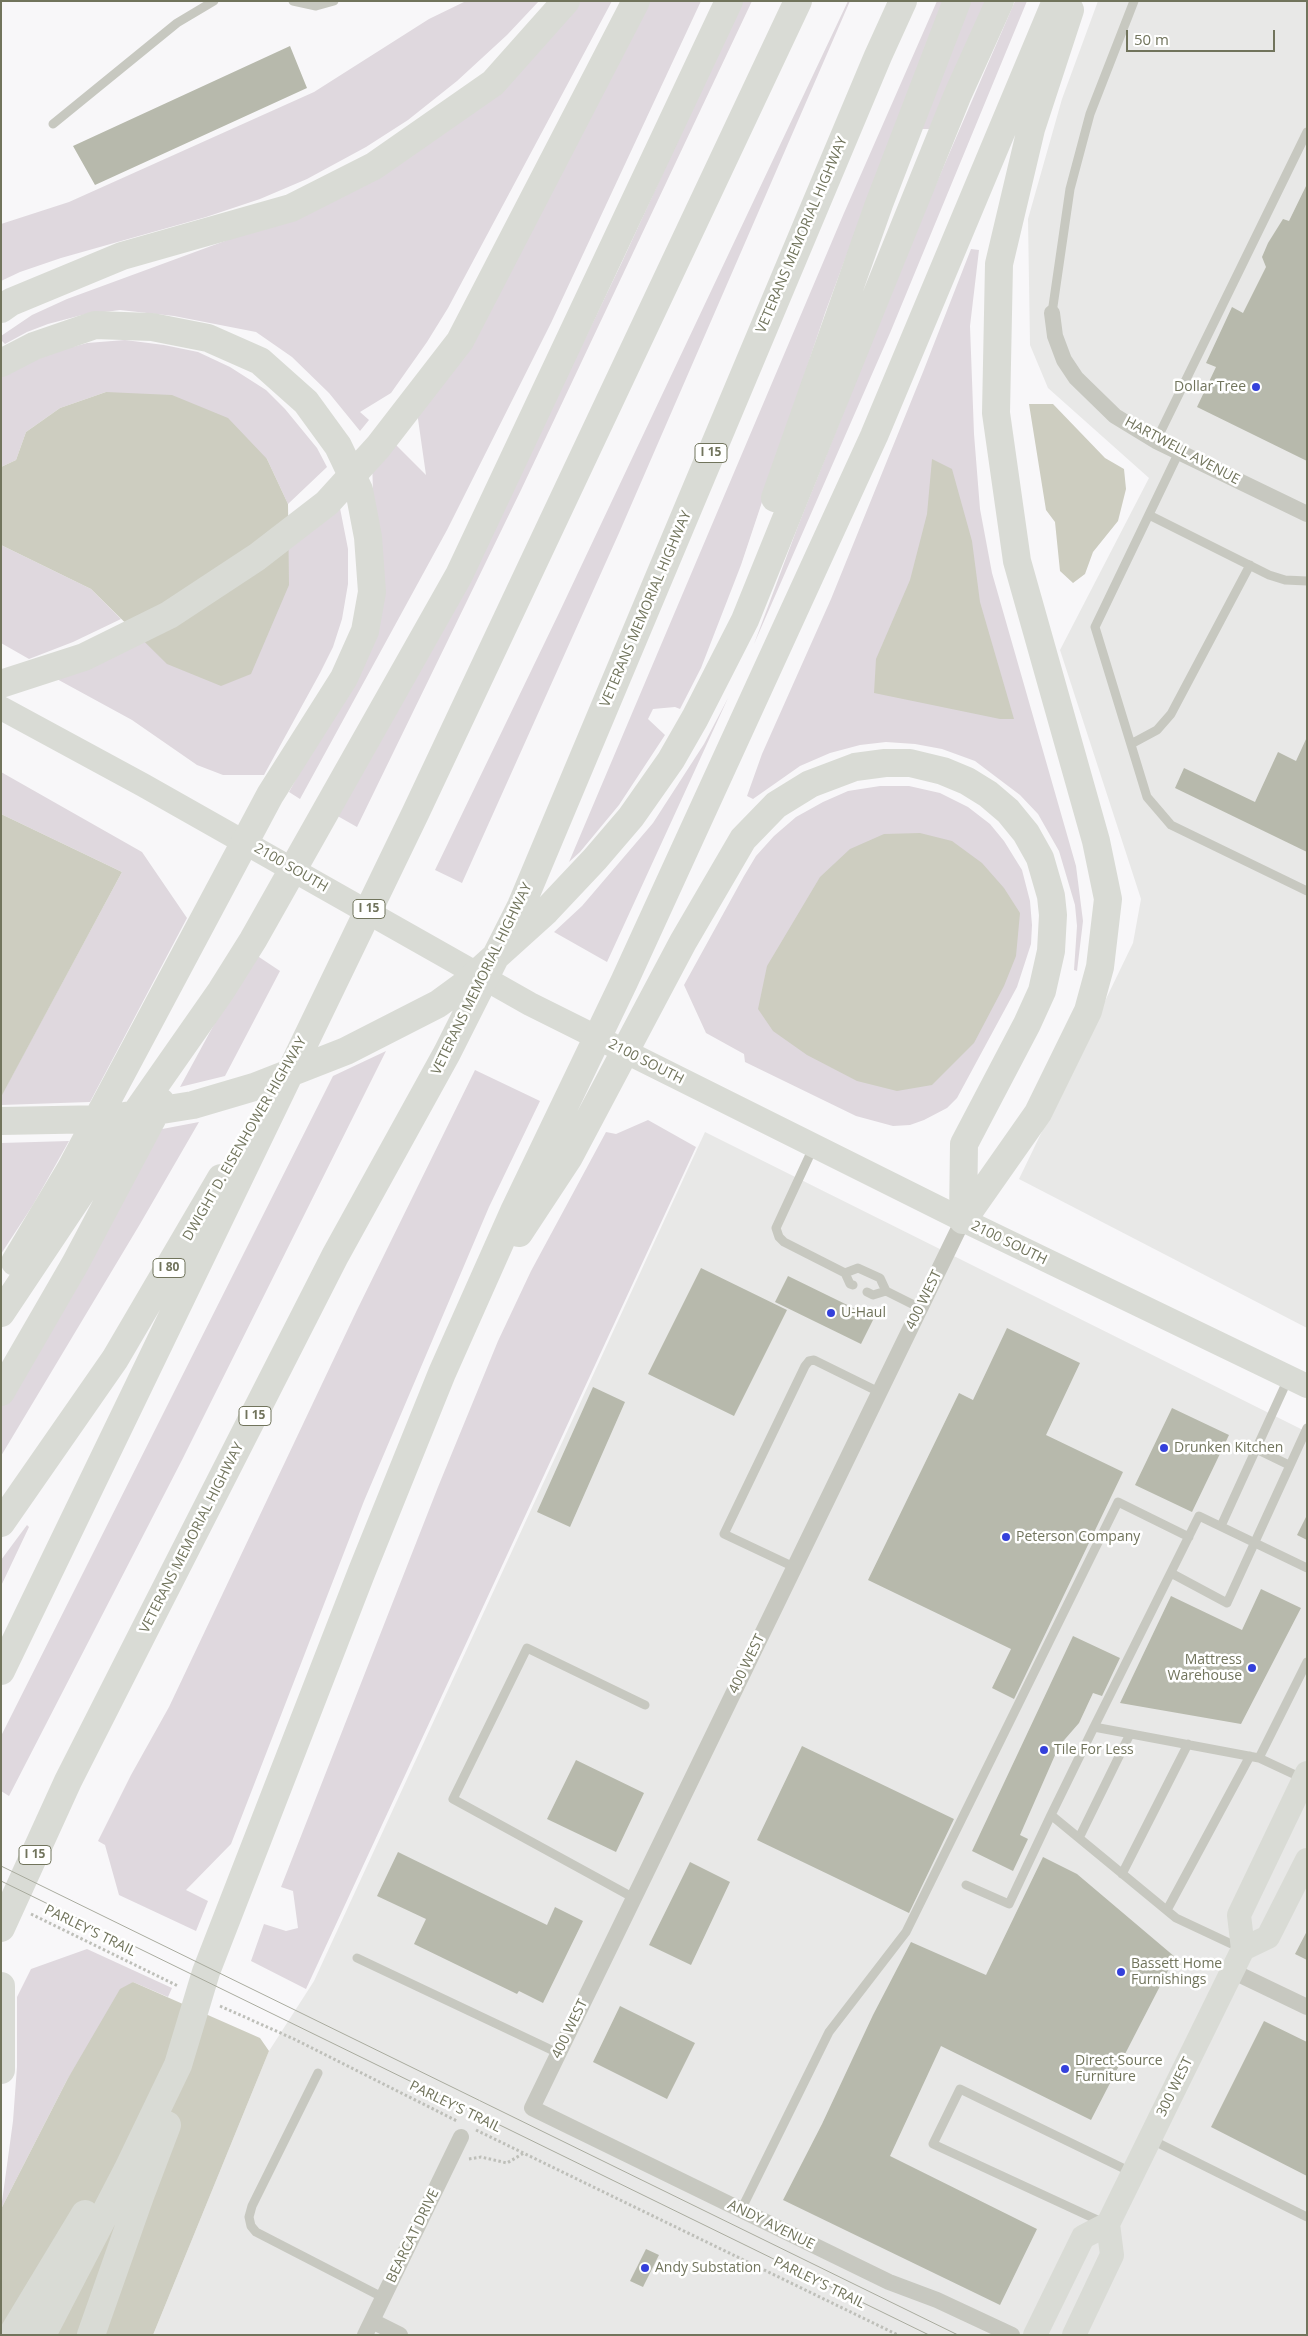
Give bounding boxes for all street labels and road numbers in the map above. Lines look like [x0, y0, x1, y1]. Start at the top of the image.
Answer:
street label: VETERANS MEMORIAL HIGHWAY [753, 134, 851, 336]
street label: HARTWELL AVENUE [1122, 414, 1242, 488]
road number: I 15 [695, 443, 727, 462]
street label: VETERANS MEMORIAL HIGHWAY [597, 508, 695, 710]
street label: 2100 SOUTH [251, 840, 331, 896]
street label: VETERANS MEMORIAL HIGHWAY [428, 880, 536, 1078]
road number: I 15 [353, 900, 385, 919]
street label: DWIGHT D. EISENHOWER HIGHWAY [180, 1034, 310, 1244]
street label: 2100 SOUTH [605, 1036, 687, 1088]
street label: 2100 SOUTH [968, 1217, 1050, 1269]
road number: I 80 [153, 1258, 185, 1278]
street label: 400 WEST [902, 1268, 946, 1332]
road number: I 15 [239, 1406, 271, 1425]
street label: VETERANS MEMORIAL HIGHWAY [137, 1440, 247, 1636]
street label: 400 WEST [725, 1632, 769, 1696]
road number: I 15 [19, 1846, 51, 1864]
street label: PARLEY'S TRAIL [42, 1902, 138, 1960]
street label: 400 WEST [548, 1997, 592, 2061]
street label: 300 WEST [1153, 2055, 1197, 2119]
street label: PARLEY'S TRAIL [407, 2078, 503, 2136]
street label: BEARCAT DRIVE [383, 2186, 443, 2286]
street label: ANDY AVENUE [725, 2197, 817, 2253]
street label: PARLEY'S TRAIL [771, 2254, 867, 2312]

